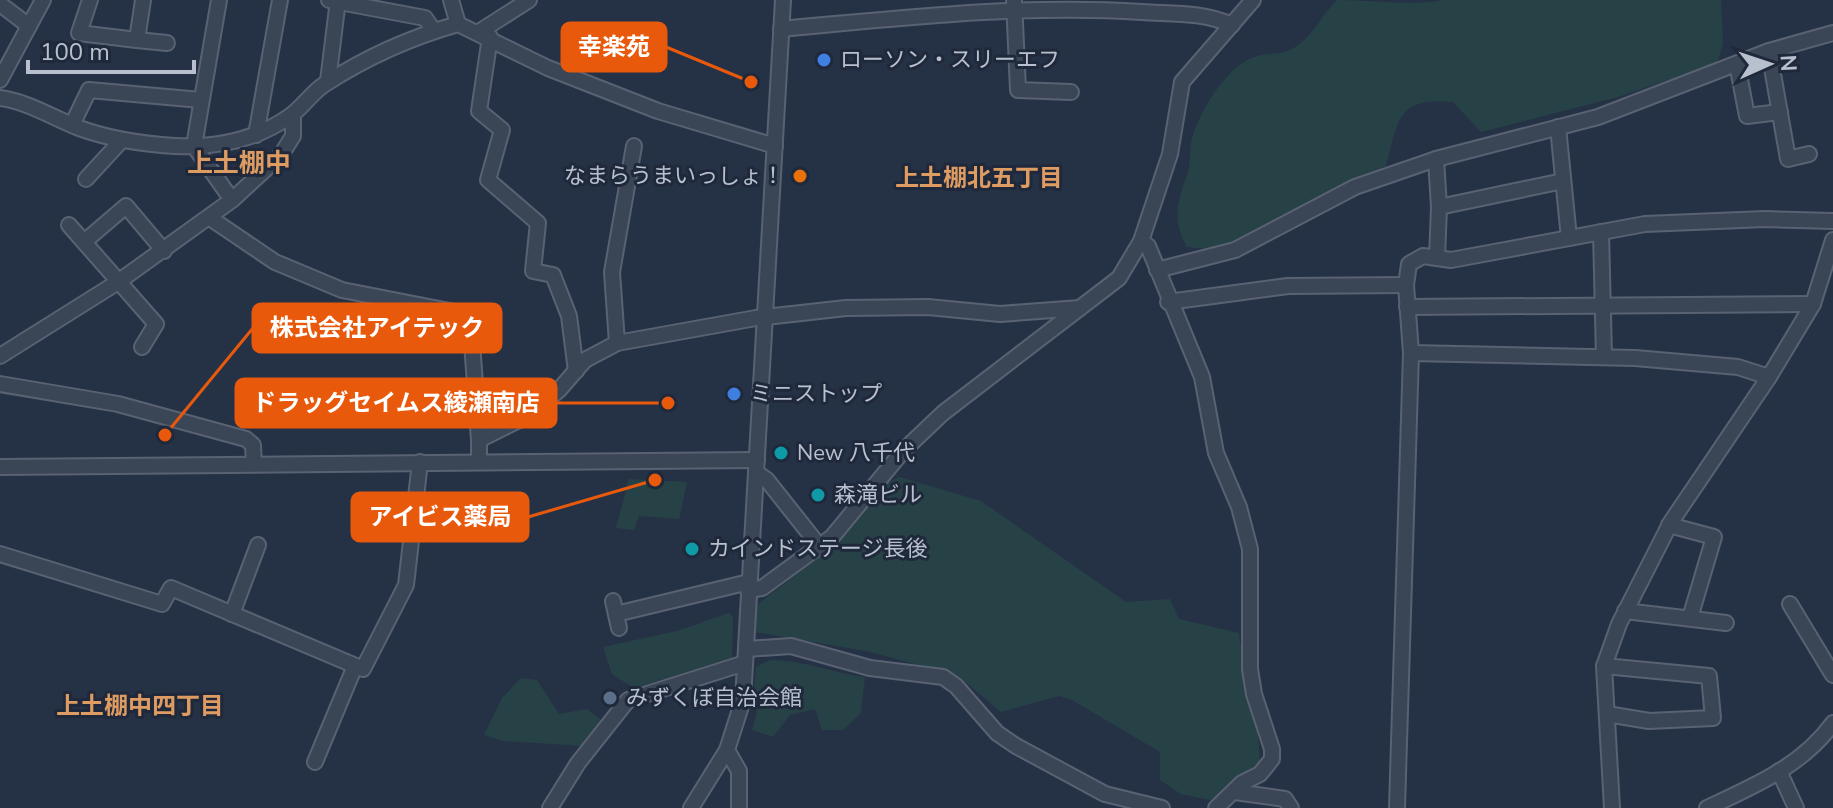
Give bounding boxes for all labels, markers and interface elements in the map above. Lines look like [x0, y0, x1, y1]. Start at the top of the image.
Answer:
callout: 幸楽苑 [562, 23, 666, 71]
scale bar [28, 24, 194, 74]
north arrow [1729, 24, 1809, 104]
text: 幸楽苑 [578, 31, 650, 63]
text: 100 m [40, 36, 110, 68]
place label: ローソン・スリーエフ [840, 45, 1060, 75]
marker: ローソン・スリーエフ [815, 51, 833, 69]
text: N [1773, 54, 1803, 72]
district label: 上土棚中 [187, 146, 291, 181]
place label: なまらうまいっしょ！ [564, 161, 784, 191]
district label: 上土棚北五丁目 [895, 162, 1063, 194]
marker: なまらうまいっしょ！ [791, 167, 809, 185]
callout: 株式会社アイテック [253, 304, 501, 352]
text: 株式会社アイテック [270, 312, 484, 344]
callout: ドラッグセイムス綾瀬南店 [236, 379, 556, 427]
place label: ミニストップ [750, 379, 882, 409]
marker: ミニストップ [725, 385, 743, 403]
text: ドラッグセイムス綾瀬南店 [252, 387, 540, 419]
place label: New 八千代 [797, 438, 915, 468]
marker: New 八千代 [772, 444, 790, 462]
place label: 森滝ビル [834, 480, 922, 510]
marker: 森滝ビル [809, 486, 827, 504]
callout: アイビス薬局 [352, 493, 528, 541]
text: アイビス薬局 [369, 501, 511, 533]
place label: カインドステージ長後 [708, 534, 928, 564]
marker: カインドステージ長後 [683, 540, 701, 558]
place label: みずくぼ自治会館 [626, 683, 802, 713]
marker: みずくぼ自治会館 [601, 689, 619, 707]
district label: 上土棚中四丁目 [56, 690, 224, 722]

